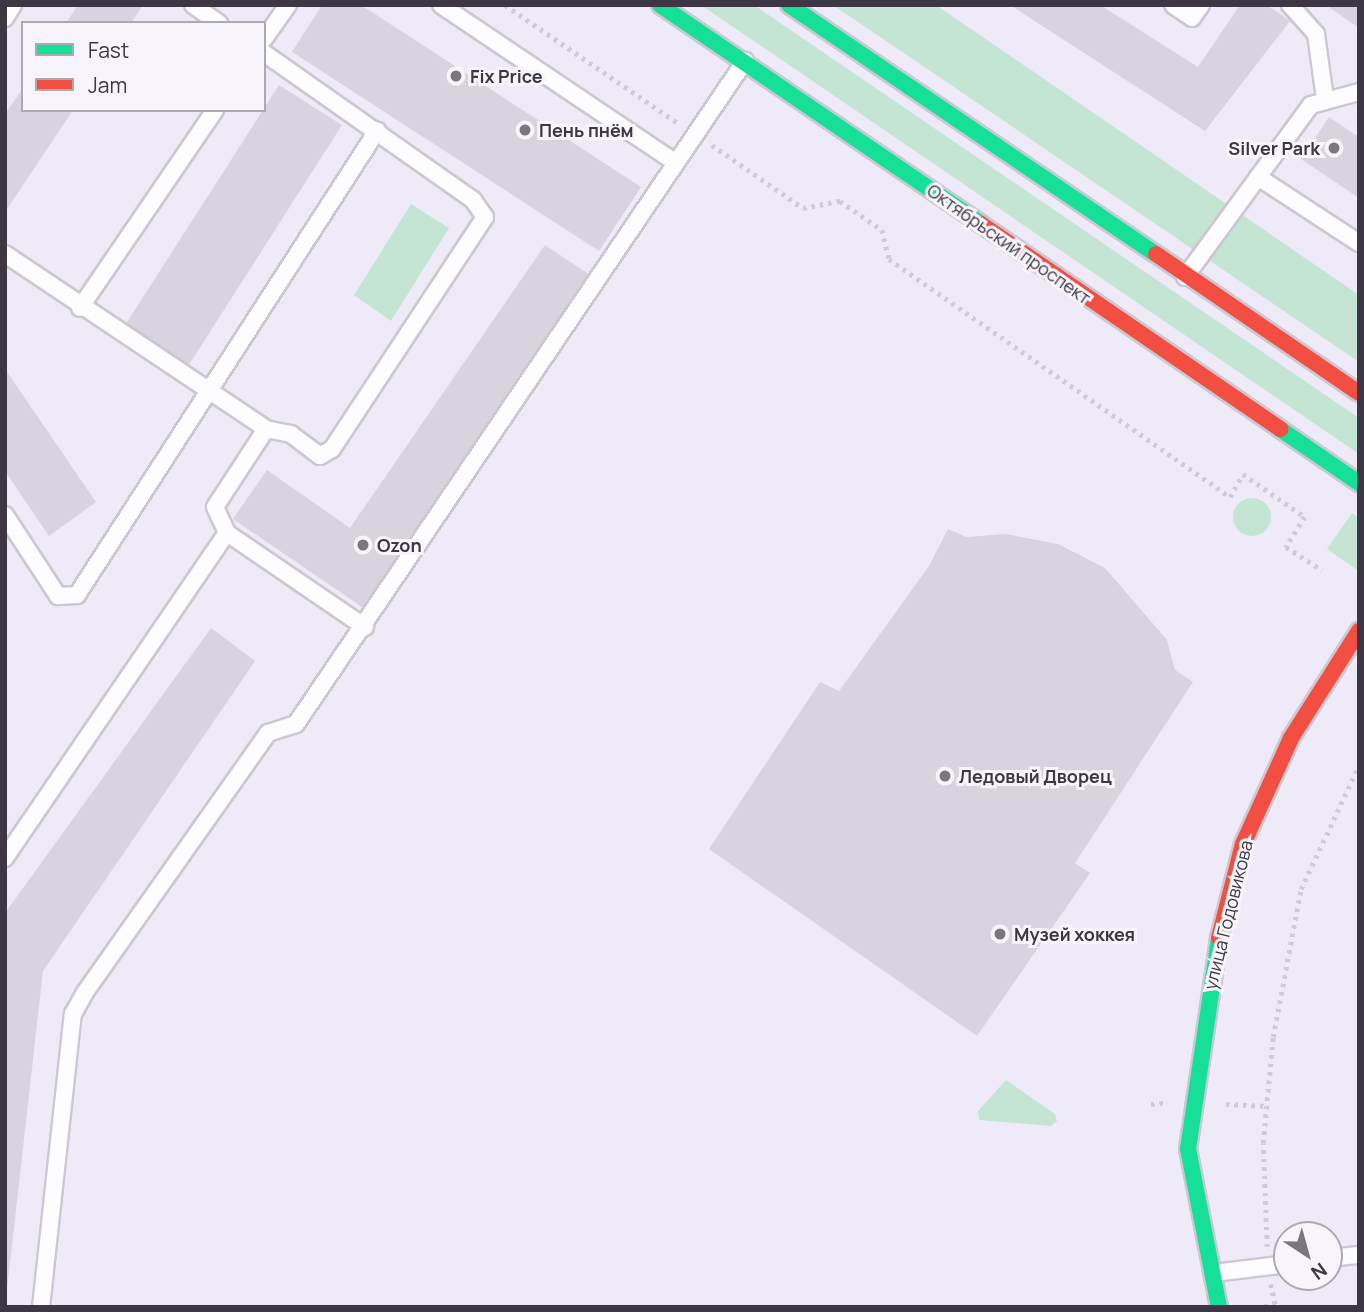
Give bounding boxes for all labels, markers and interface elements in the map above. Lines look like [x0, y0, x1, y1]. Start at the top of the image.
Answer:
legend [21, 21, 266, 112]
text: Fast [88, 36, 129, 64]
place label: Fix Price [470, 65, 543, 87]
marker: Fix Price [448, 68, 464, 84]
text: Jam [88, 71, 127, 99]
place label: Пень пнём [539, 119, 634, 141]
marker: Пень пнём [517, 122, 533, 138]
place label: Silver Park [1228, 137, 1320, 159]
marker: Silver Park [1326, 140, 1342, 156]
street label: Октябрьский проспект [923, 179, 1095, 309]
place label: Ozon [377, 534, 422, 556]
marker: Ozon [355, 537, 371, 553]
place label: Ледовый Дворец [959, 765, 1112, 787]
marker: Ледовый Дворец [937, 768, 953, 784]
street label: улица Годовикова [1199, 838, 1257, 992]
place label: Музей хоккея [1014, 923, 1135, 945]
marker: Музей хоккея [992, 926, 1008, 942]
north arrow [1273, 1221, 1343, 1291]
text: N [1306, 1257, 1332, 1286]

